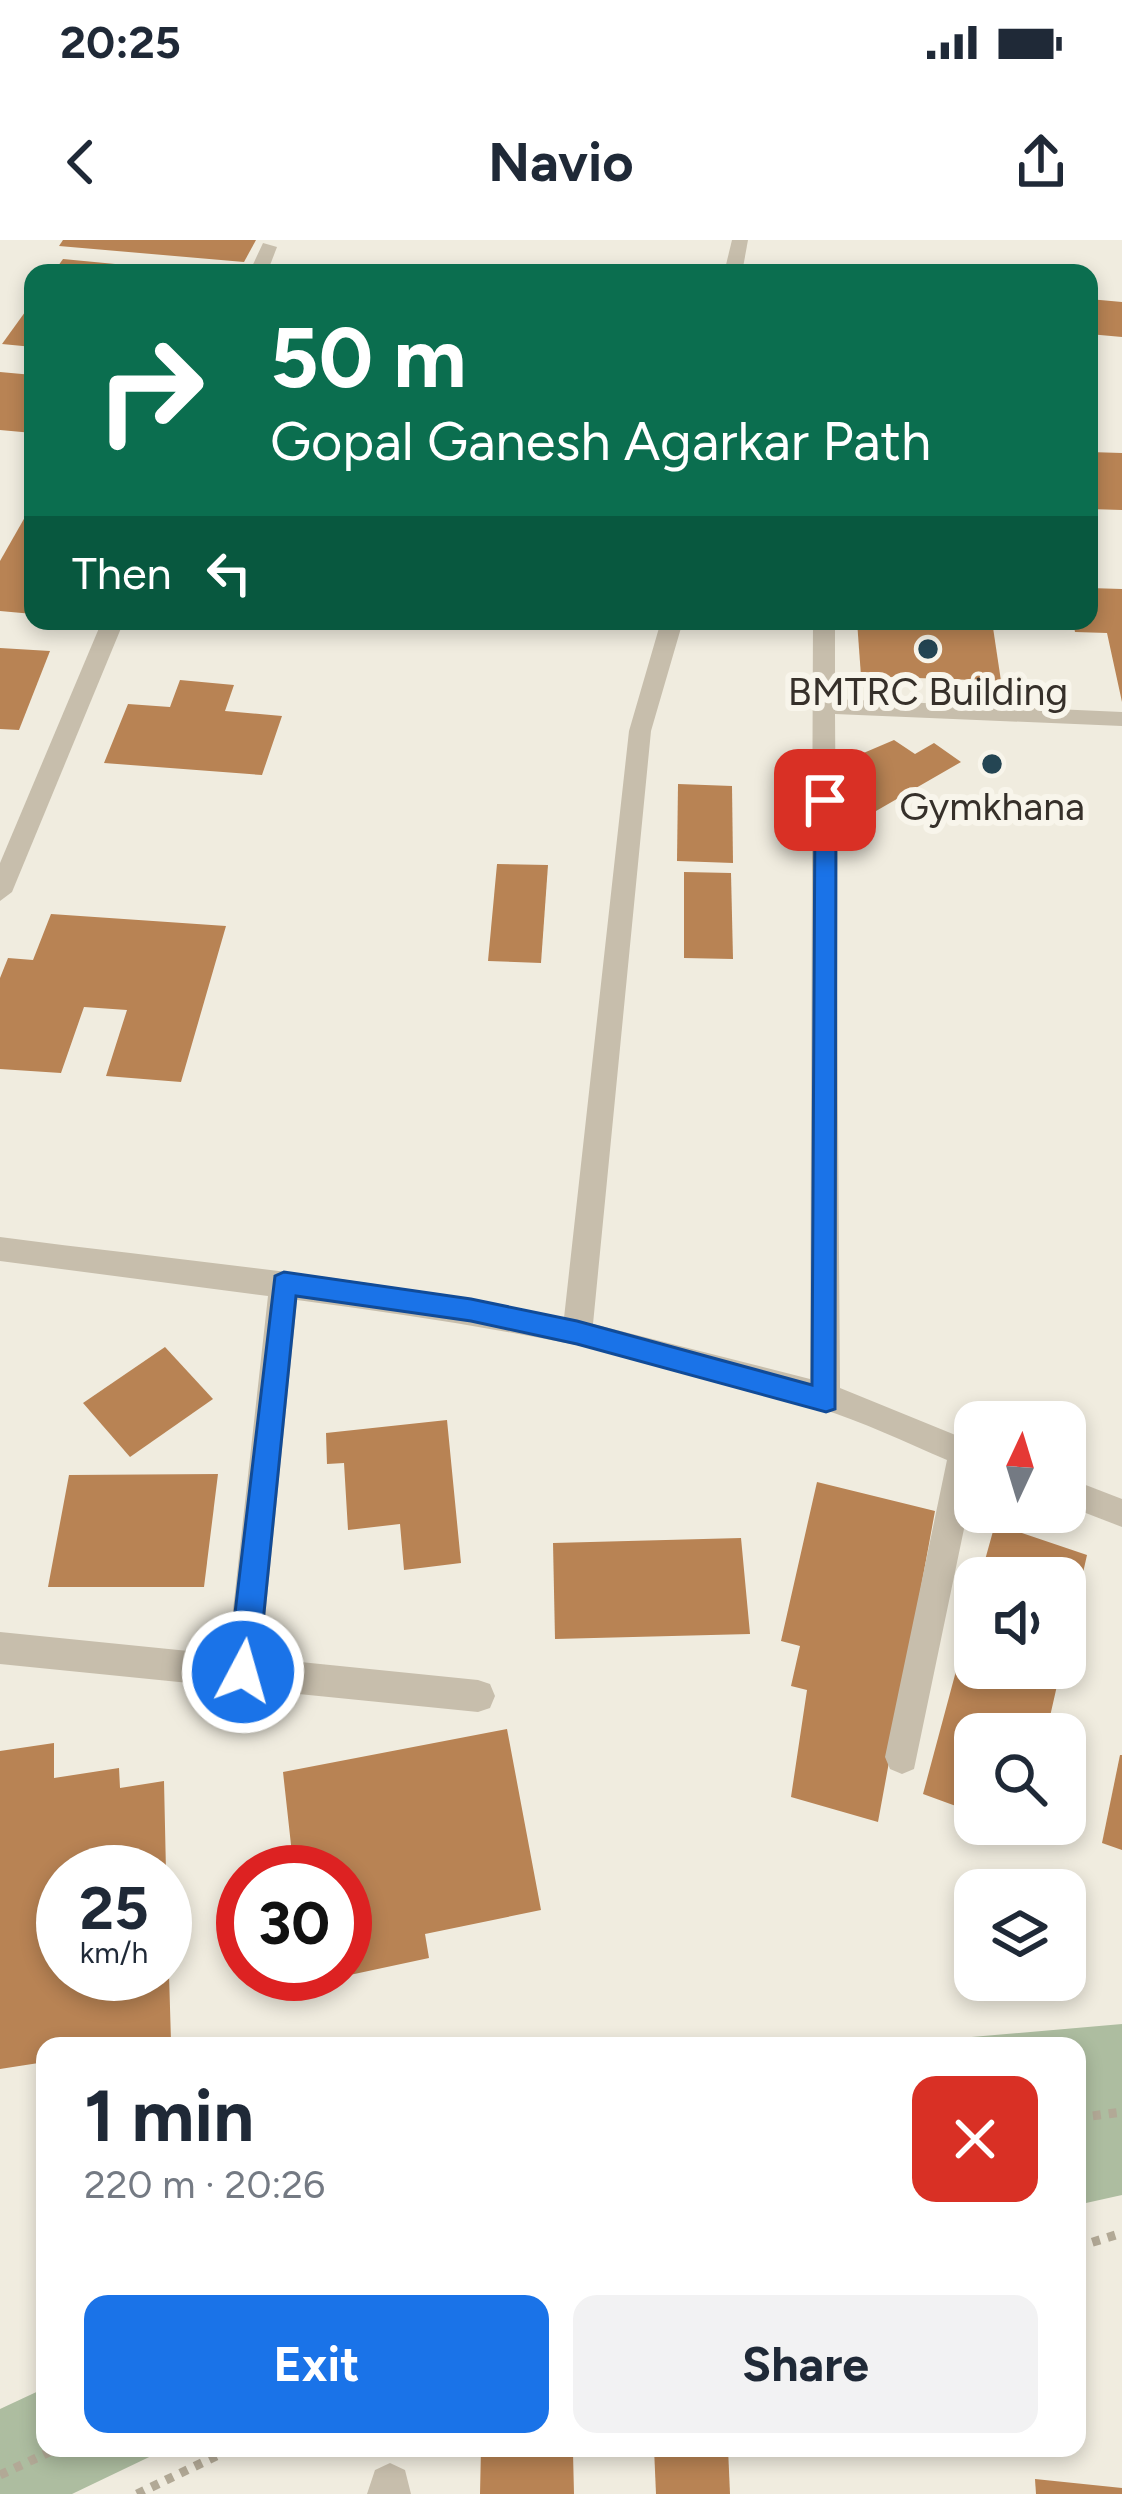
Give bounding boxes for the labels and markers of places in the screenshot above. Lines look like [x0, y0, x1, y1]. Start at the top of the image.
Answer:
marker: BMTRC Building [915, 636, 941, 662]
place label: BMTRC Building [788, 668, 1068, 715]
pin [774, 749, 876, 851]
marker: Gymkhana [979, 751, 1005, 777]
place label: Gymkhana [899, 783, 1085, 830]

